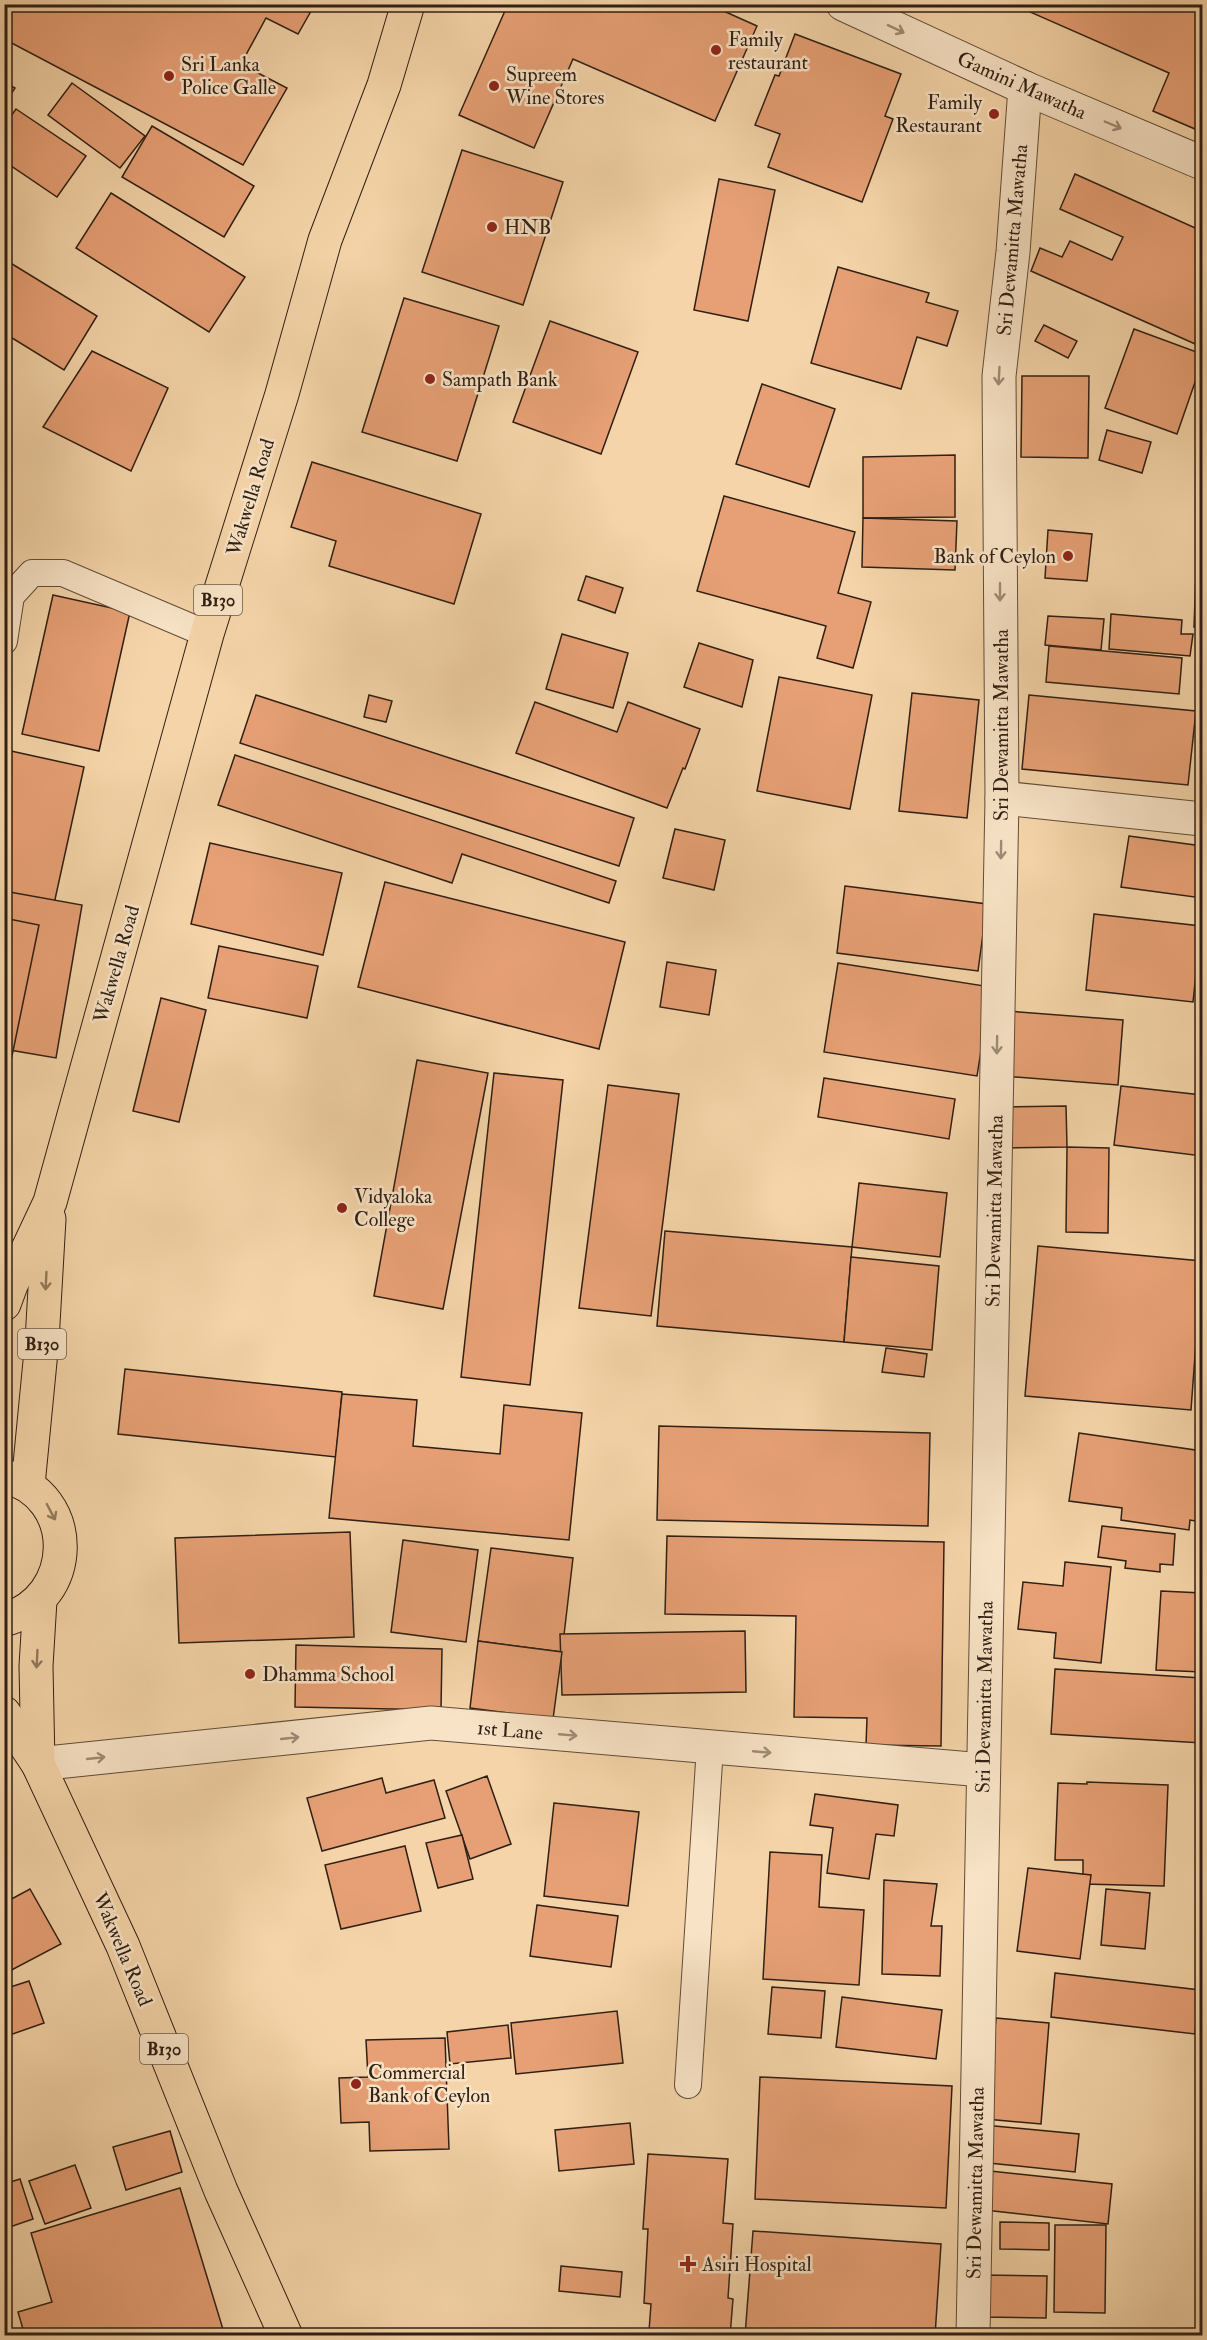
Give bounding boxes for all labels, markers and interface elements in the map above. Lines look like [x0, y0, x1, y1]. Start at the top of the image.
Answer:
one-way arrow [887, 24, 905, 35]
place label: Family restaurant [728, 27, 809, 75]
marker: Family restaurant [709, 43, 723, 57]
street label: Gamini Mawatha [953, 46, 1091, 125]
place label: Sri Lanka Police Galle [181, 52, 276, 100]
place label: Supreem Wine Stores [505, 62, 604, 110]
marker: Sri Lanka Police Galle [162, 69, 176, 83]
marker: Supreem Wine Stores [487, 79, 501, 93]
place label: Family Restaurant [895, 90, 983, 138]
marker: Family Restaurant [987, 107, 1001, 121]
one-way arrow [1103, 120, 1121, 131]
street label: Sri Dewamitta Mawatha [992, 142, 1033, 337]
place label: HNB [504, 215, 551, 240]
marker: HNB [485, 220, 499, 234]
one-way arrow [994, 366, 1005, 386]
place label: Sampath Bank [442, 367, 558, 393]
marker: Sampath Bank [423, 372, 437, 386]
street label: Wakwella Road [221, 435, 280, 560]
place label: Bank of Ceylon [934, 544, 1056, 569]
marker: Bank of Ceylon [1061, 549, 1075, 563]
one-way arrow [994, 582, 1006, 602]
road number: B130 [194, 585, 242, 615]
street label: Sri Dewamitta Mawatha [989, 628, 1014, 821]
one-way arrow [995, 840, 1007, 860]
street label: Wakwella Road [87, 902, 145, 1027]
one-way arrow [991, 1035, 1003, 1055]
street label: Sri Dewamitta Mawatha [980, 1114, 1009, 1307]
place label: Vidyaloka College [354, 1184, 433, 1232]
marker: Vidyaloka College [335, 1201, 349, 1215]
one-way arrow [40, 1271, 51, 1291]
road number: B130 [18, 1329, 66, 1359]
one-way arrow [46, 1503, 57, 1521]
street label: Sri Dewamitta Mawatha [970, 1600, 999, 1793]
one-way arrow [31, 1648, 42, 1668]
place label: Dhamma School [262, 1662, 394, 1687]
marker: Dhamma School [243, 1667, 257, 1681]
street label: 1st Lane [476, 1715, 544, 1746]
one-way arrow [557, 1730, 577, 1741]
one-way arrow [280, 1732, 300, 1743]
one-way arrow [752, 1746, 772, 1757]
one-way arrow [86, 1752, 106, 1763]
street label: Wakwella Road [87, 1888, 158, 2010]
road number: B130 [140, 2034, 188, 2064]
place label: Commercial Bank of Ceylon [368, 2060, 490, 2108]
marker: Commercial Bank of Ceylon [349, 2077, 363, 2091]
street label: Sri Dewamitta Mawatha [961, 2086, 990, 2279]
place label: Asiri Hospital [701, 2252, 812, 2278]
marker: Asiri Hospital [679, 2255, 697, 2273]

